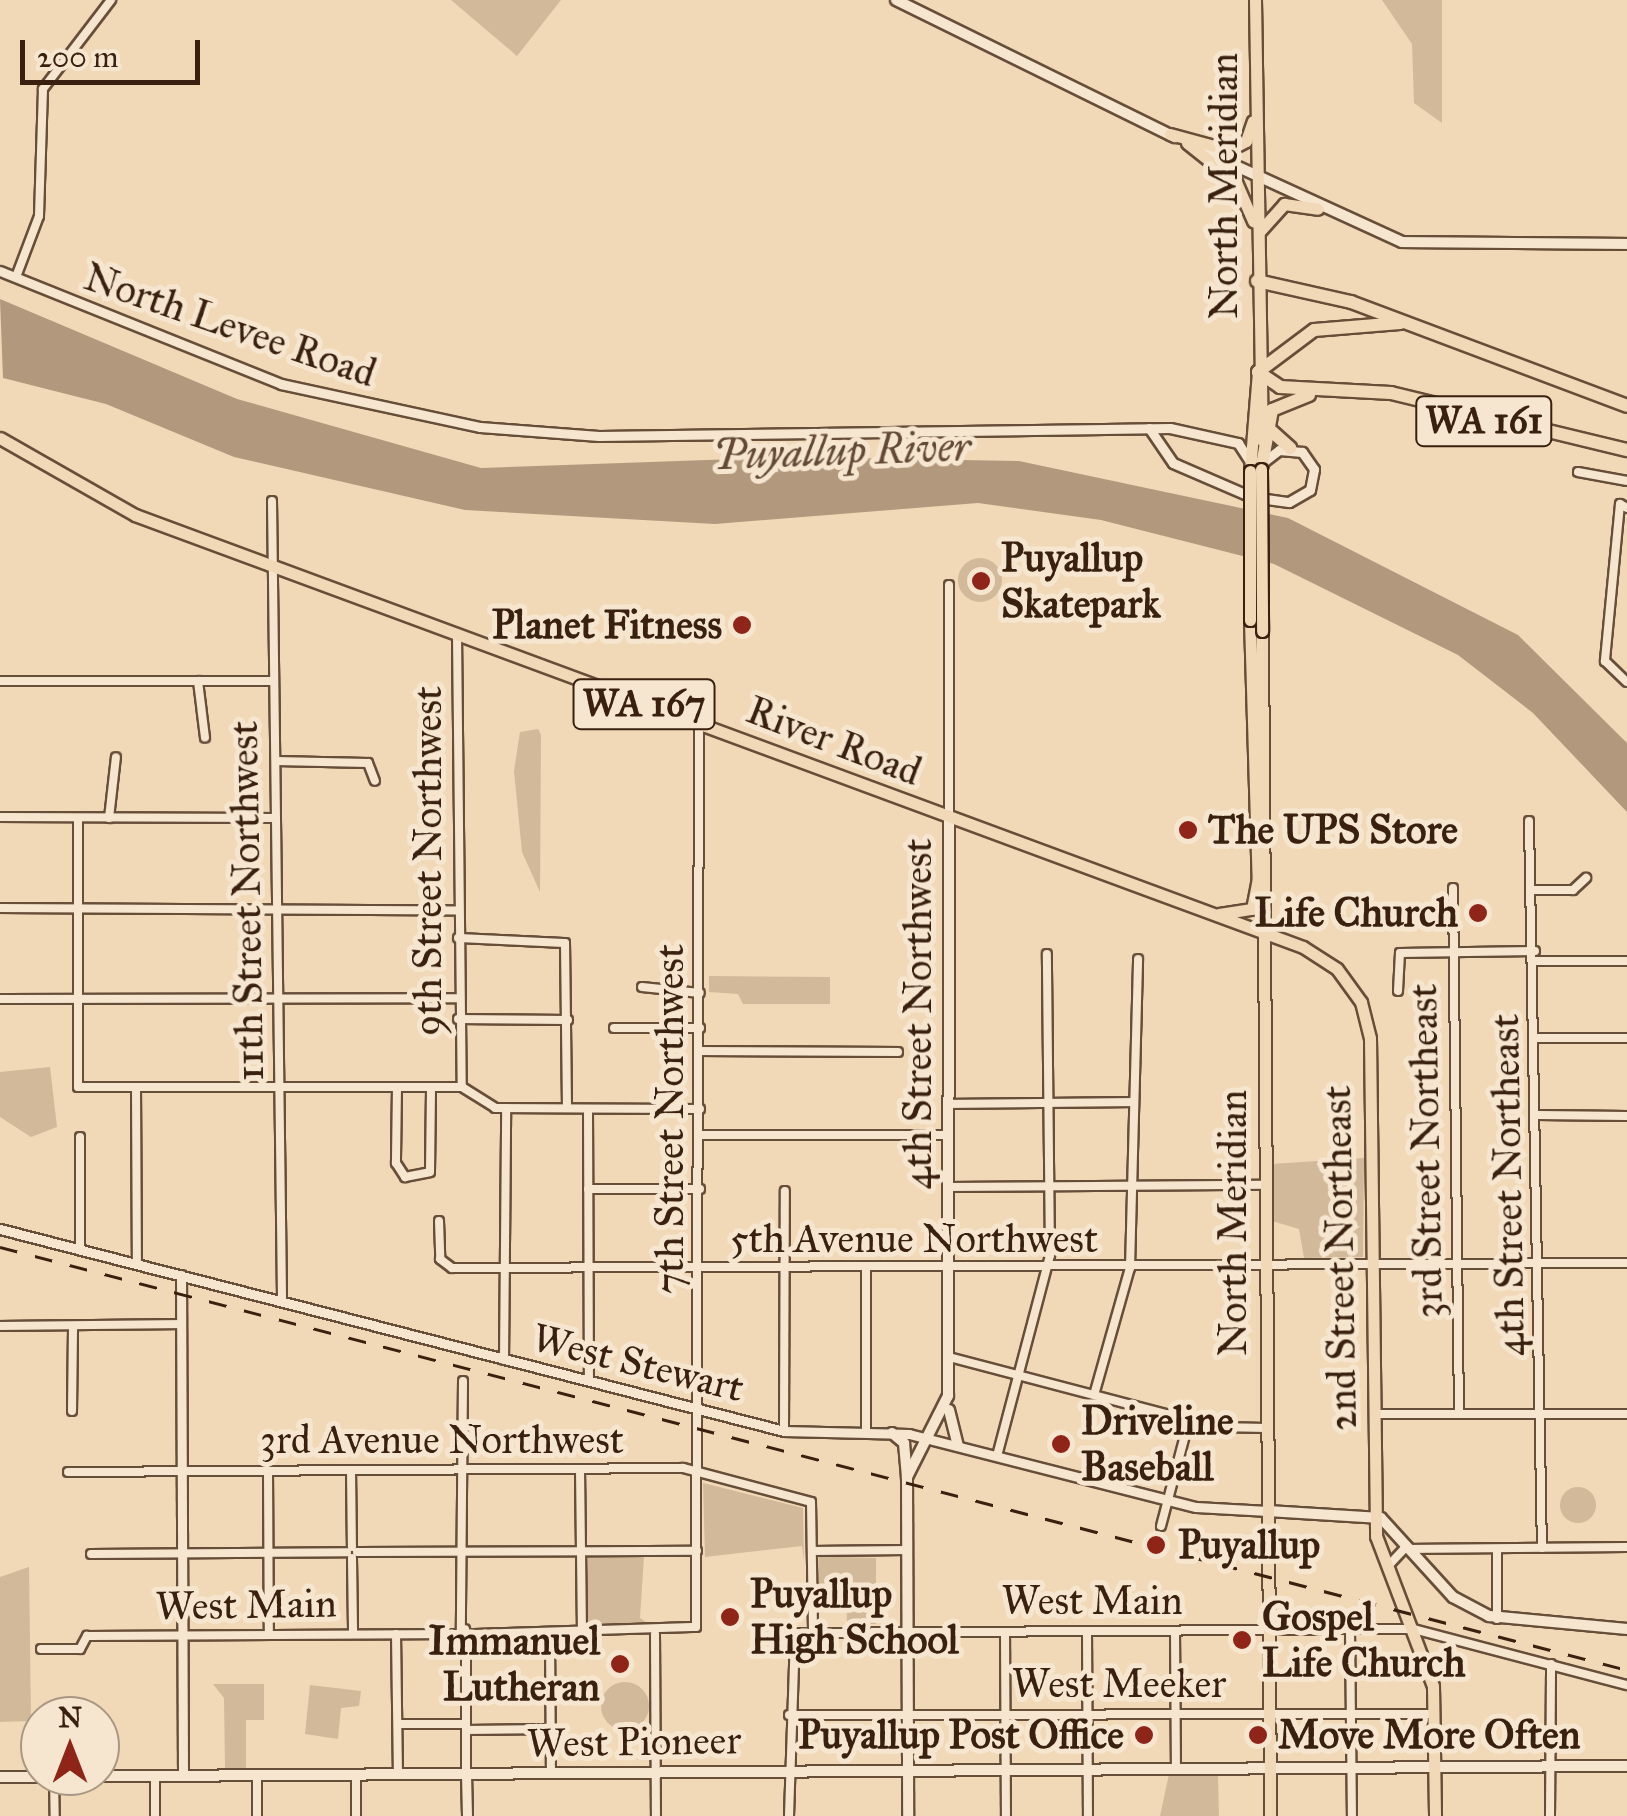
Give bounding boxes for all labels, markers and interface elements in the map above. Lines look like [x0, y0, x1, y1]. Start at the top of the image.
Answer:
scale bar [25, 20, 205, 82]
text: 200 m [37, 39, 118, 75]
street label: North Meridian [1200, 53, 1248, 319]
street label: North Levee Road [78, 253, 382, 397]
road number: WA 161 [1414, 388, 1554, 454]
water label: Puyallup River [712, 421, 972, 481]
place label: Puyallup Skatepark [1001, 534, 1160, 628]
marker: Puyallup Skatepark [970, 570, 992, 592]
place label: Planet Fitness [492, 601, 722, 649]
marker: Planet Fitness [731, 614, 753, 636]
road number: WA 167 [572, 671, 716, 737]
street label: 9th Street Northwest [404, 686, 452, 1036]
street label: River Road [740, 686, 928, 796]
street label: 11th Street Northwest [220, 720, 274, 1082]
place label: The UPS Store [1208, 806, 1458, 854]
marker: The UPS Store [1177, 819, 1199, 841]
street label: 4th Street Northwest [894, 838, 942, 1190]
place label: Life Church [1255, 889, 1458, 937]
marker: Life Church [1467, 902, 1489, 924]
street label: 7th Street Northwest [646, 944, 694, 1294]
street label: 3rd Street Northeast [1399, 983, 1453, 1319]
street label: 4th Street Northeast [1481, 1013, 1535, 1357]
street label: 2nd Street Northeast [1313, 1085, 1367, 1431]
street label: North Meridian [1209, 1090, 1257, 1356]
street label: 5th Avenue Northwest [730, 1215, 1098, 1263]
street label: West Stewart [527, 1314, 749, 1412]
place label: Driveline Baseball [1081, 1397, 1234, 1491]
street label: 3rd Avenue Northwest [260, 1416, 624, 1464]
marker: Driveline Baseball [1050, 1433, 1072, 1455]
place label: Puyallup [1178, 1521, 1320, 1569]
marker: Puyallup [1143, 1532, 1169, 1558]
place label: Puyallup High School [750, 1570, 959, 1664]
street label: West Main [1001, 1577, 1183, 1625]
street label: West Main [155, 1579, 337, 1631]
place label: Gospel Life Church [1262, 1593, 1465, 1687]
marker: Puyallup High School [719, 1606, 741, 1628]
place label: Immanuel Lutheran [429, 1617, 600, 1711]
marker: Gospel Life Church [1231, 1629, 1253, 1651]
marker: Immanuel Lutheran [609, 1653, 631, 1675]
street label: West Meeker [1012, 1660, 1226, 1708]
north arrow [20, 1696, 120, 1796]
text: N [58, 1700, 82, 1735]
place label: Puyallup Post Office [798, 1711, 1124, 1759]
place label: Move More Often [1278, 1711, 1580, 1759]
street label: West Pioneer [526, 1716, 742, 1768]
marker: Puyallup Post Office [1133, 1724, 1155, 1746]
marker: Move More Often [1247, 1724, 1269, 1746]

